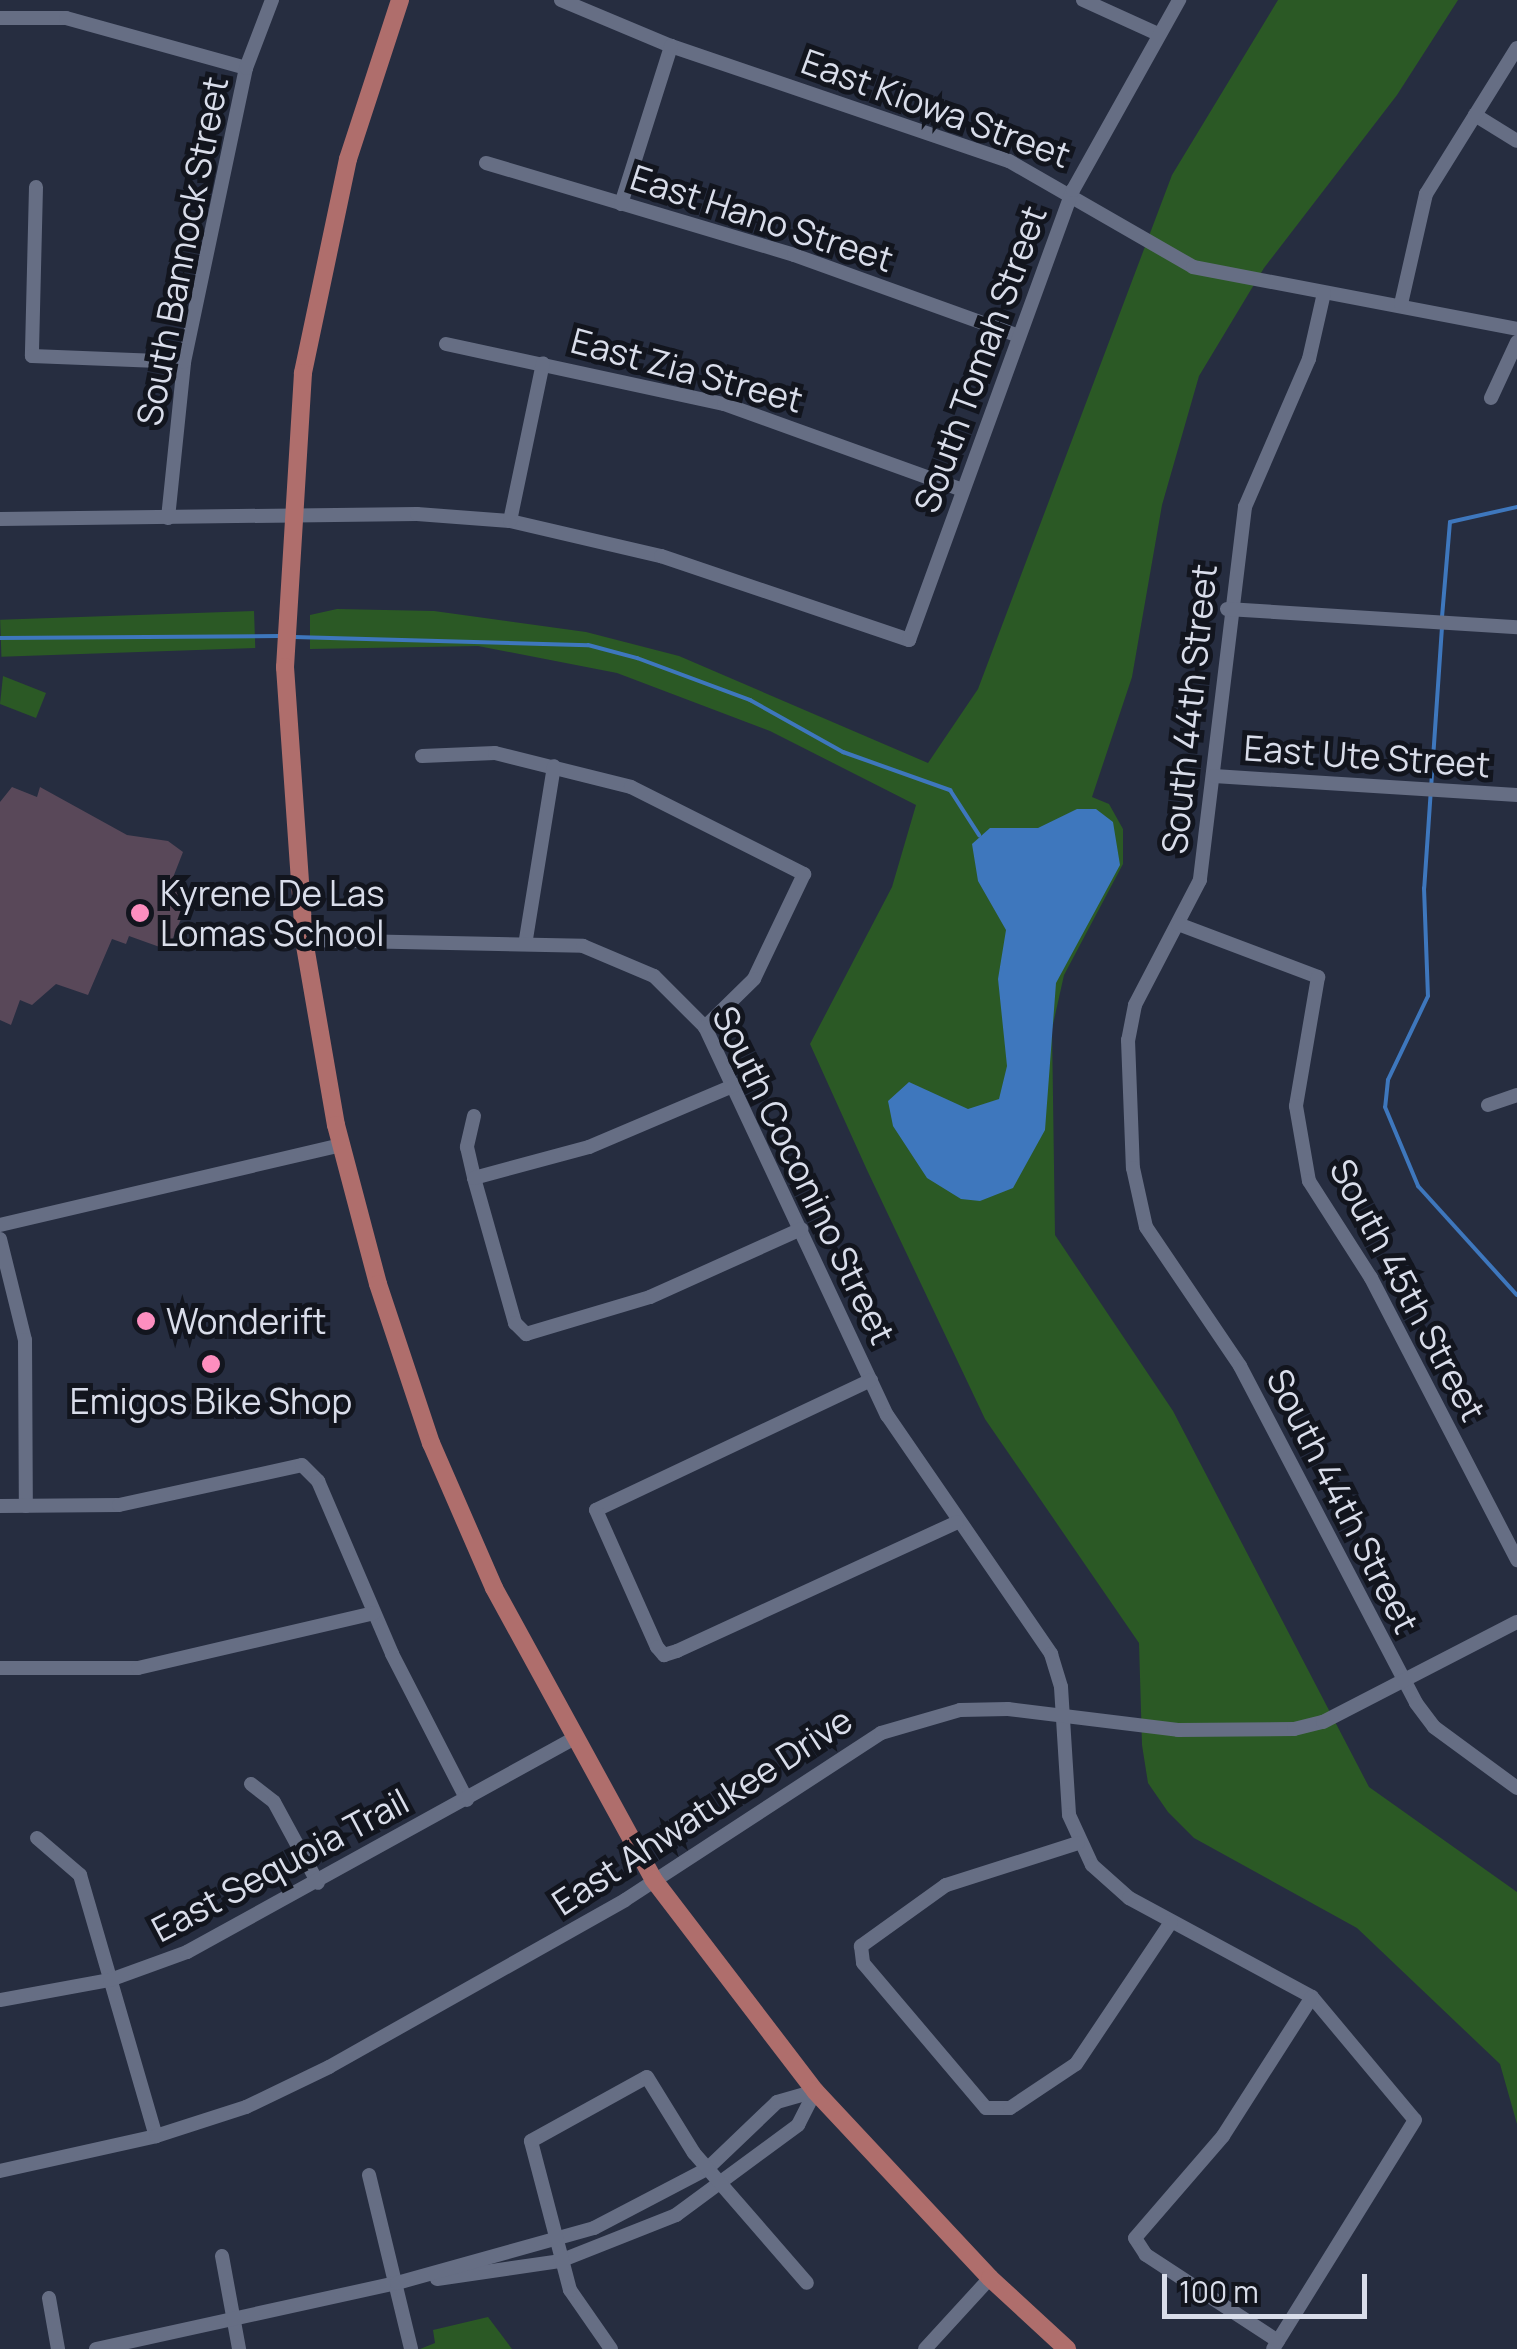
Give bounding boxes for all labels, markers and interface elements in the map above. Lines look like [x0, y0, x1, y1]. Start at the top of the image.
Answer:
street label: East Kiowa Street [796, 40, 1076, 176]
street label: South Bannock Street [128, 73, 236, 429]
street label: East Hano Street [626, 156, 898, 280]
street label: South Tomah Street [905, 200, 1055, 518]
street label: East Zia Street [567, 319, 807, 421]
street label: South 44th Street [1153, 562, 1225, 856]
street label: East Ute Street [1242, 726, 1492, 786]
place label: Kyrene De Las Lomas School [160, 872, 385, 954]
marker: Kyrene De Las Lomas School [129, 902, 151, 924]
street label: South Coconino Street [704, 999, 904, 1351]
street label: South 45th Street [1321, 1152, 1495, 1428]
place label: Wonderift [166, 1300, 326, 1342]
marker: Wonderift [135, 1310, 157, 1332]
marker: Emigos Bike Shop [200, 1353, 222, 1375]
street label: South 44th Street [1258, 1362, 1428, 1640]
place label: Emigos Bike Shop [70, 1380, 352, 1422]
street label: East Ahwatukee Drive [544, 1698, 860, 1924]
street label: East Sequoia Trail [145, 1780, 415, 1950]
scale bar [1167, 2254, 1372, 2316]
text: 100 m [1179, 2271, 1259, 2312]

